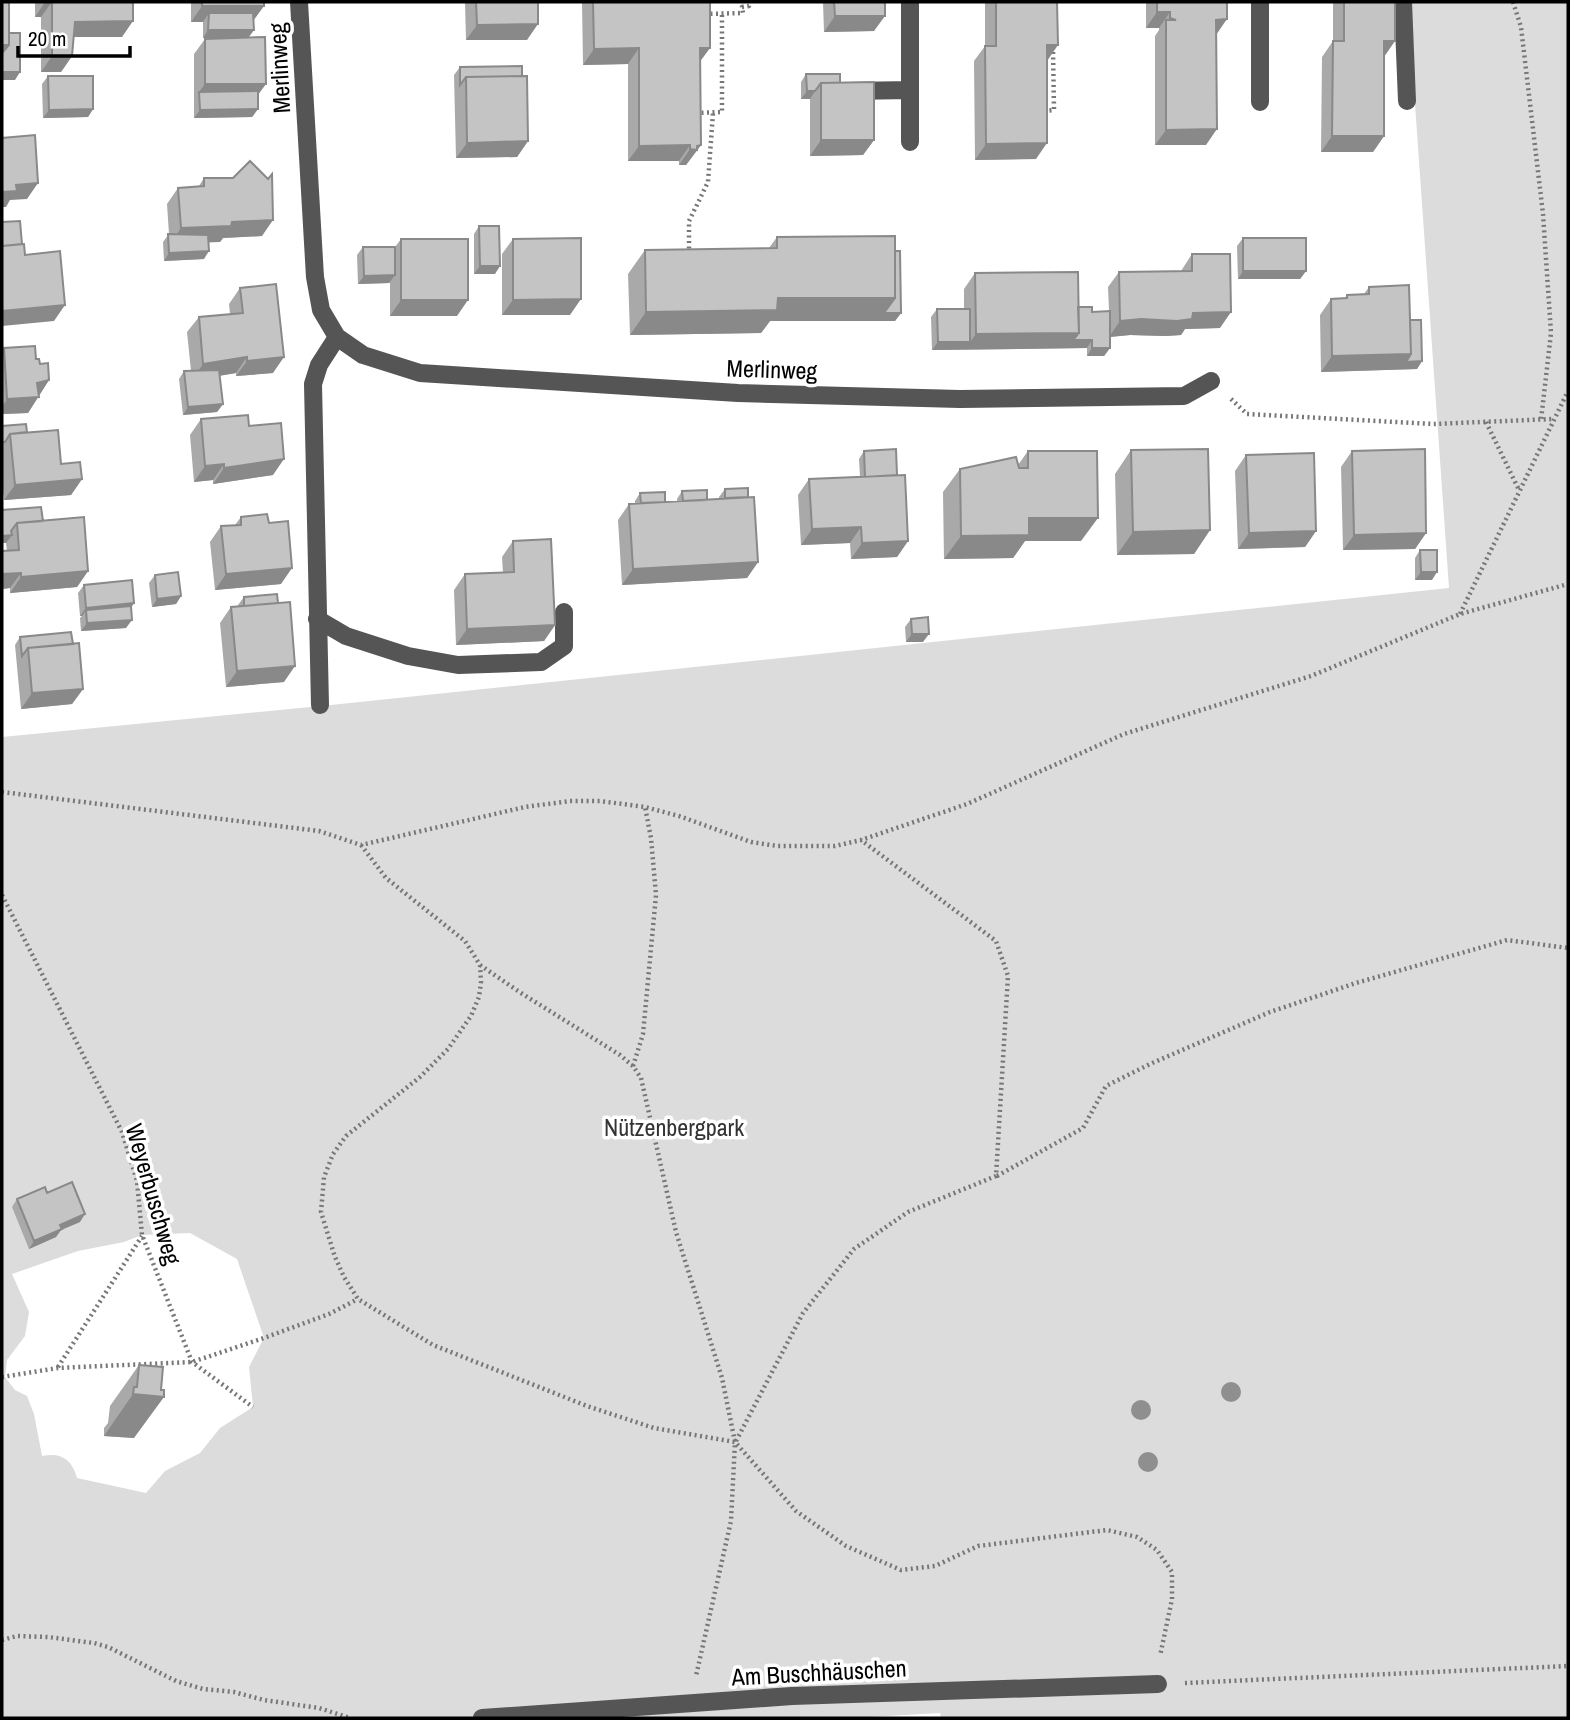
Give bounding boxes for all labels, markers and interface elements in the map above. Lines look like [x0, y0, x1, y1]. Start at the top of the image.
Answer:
scale bar [18, 14, 130, 58]
street label: Merlinweg [261, 22, 297, 114]
text: 20 m [28, 24, 66, 53]
street label: Merlinweg [726, 351, 818, 387]
park label: Nützenbergpark [604, 1111, 744, 1143]
street label: Weyerbuschweg [119, 1120, 189, 1268]
street label: Am Buschhäuschen [730, 1651, 907, 1693]

